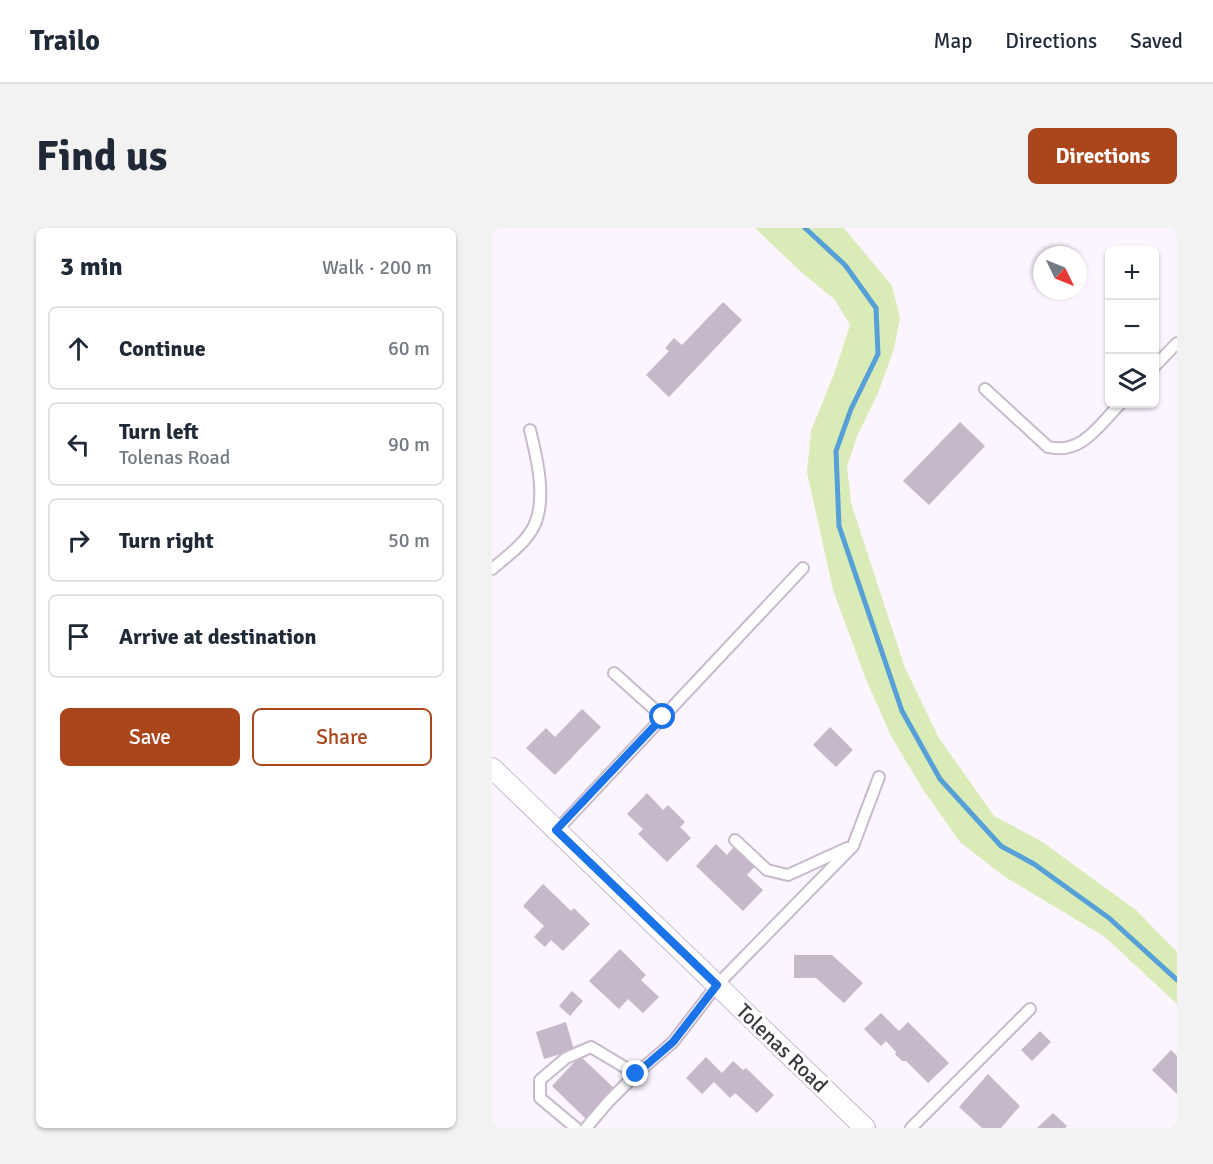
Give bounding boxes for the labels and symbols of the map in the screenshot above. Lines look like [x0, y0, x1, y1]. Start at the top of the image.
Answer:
north arrow [1033, 246, 1087, 300]
route start [649, 703, 675, 729]
street label: Tolenas Road [731, 998, 833, 1098]
route end [622, 1060, 648, 1086]

